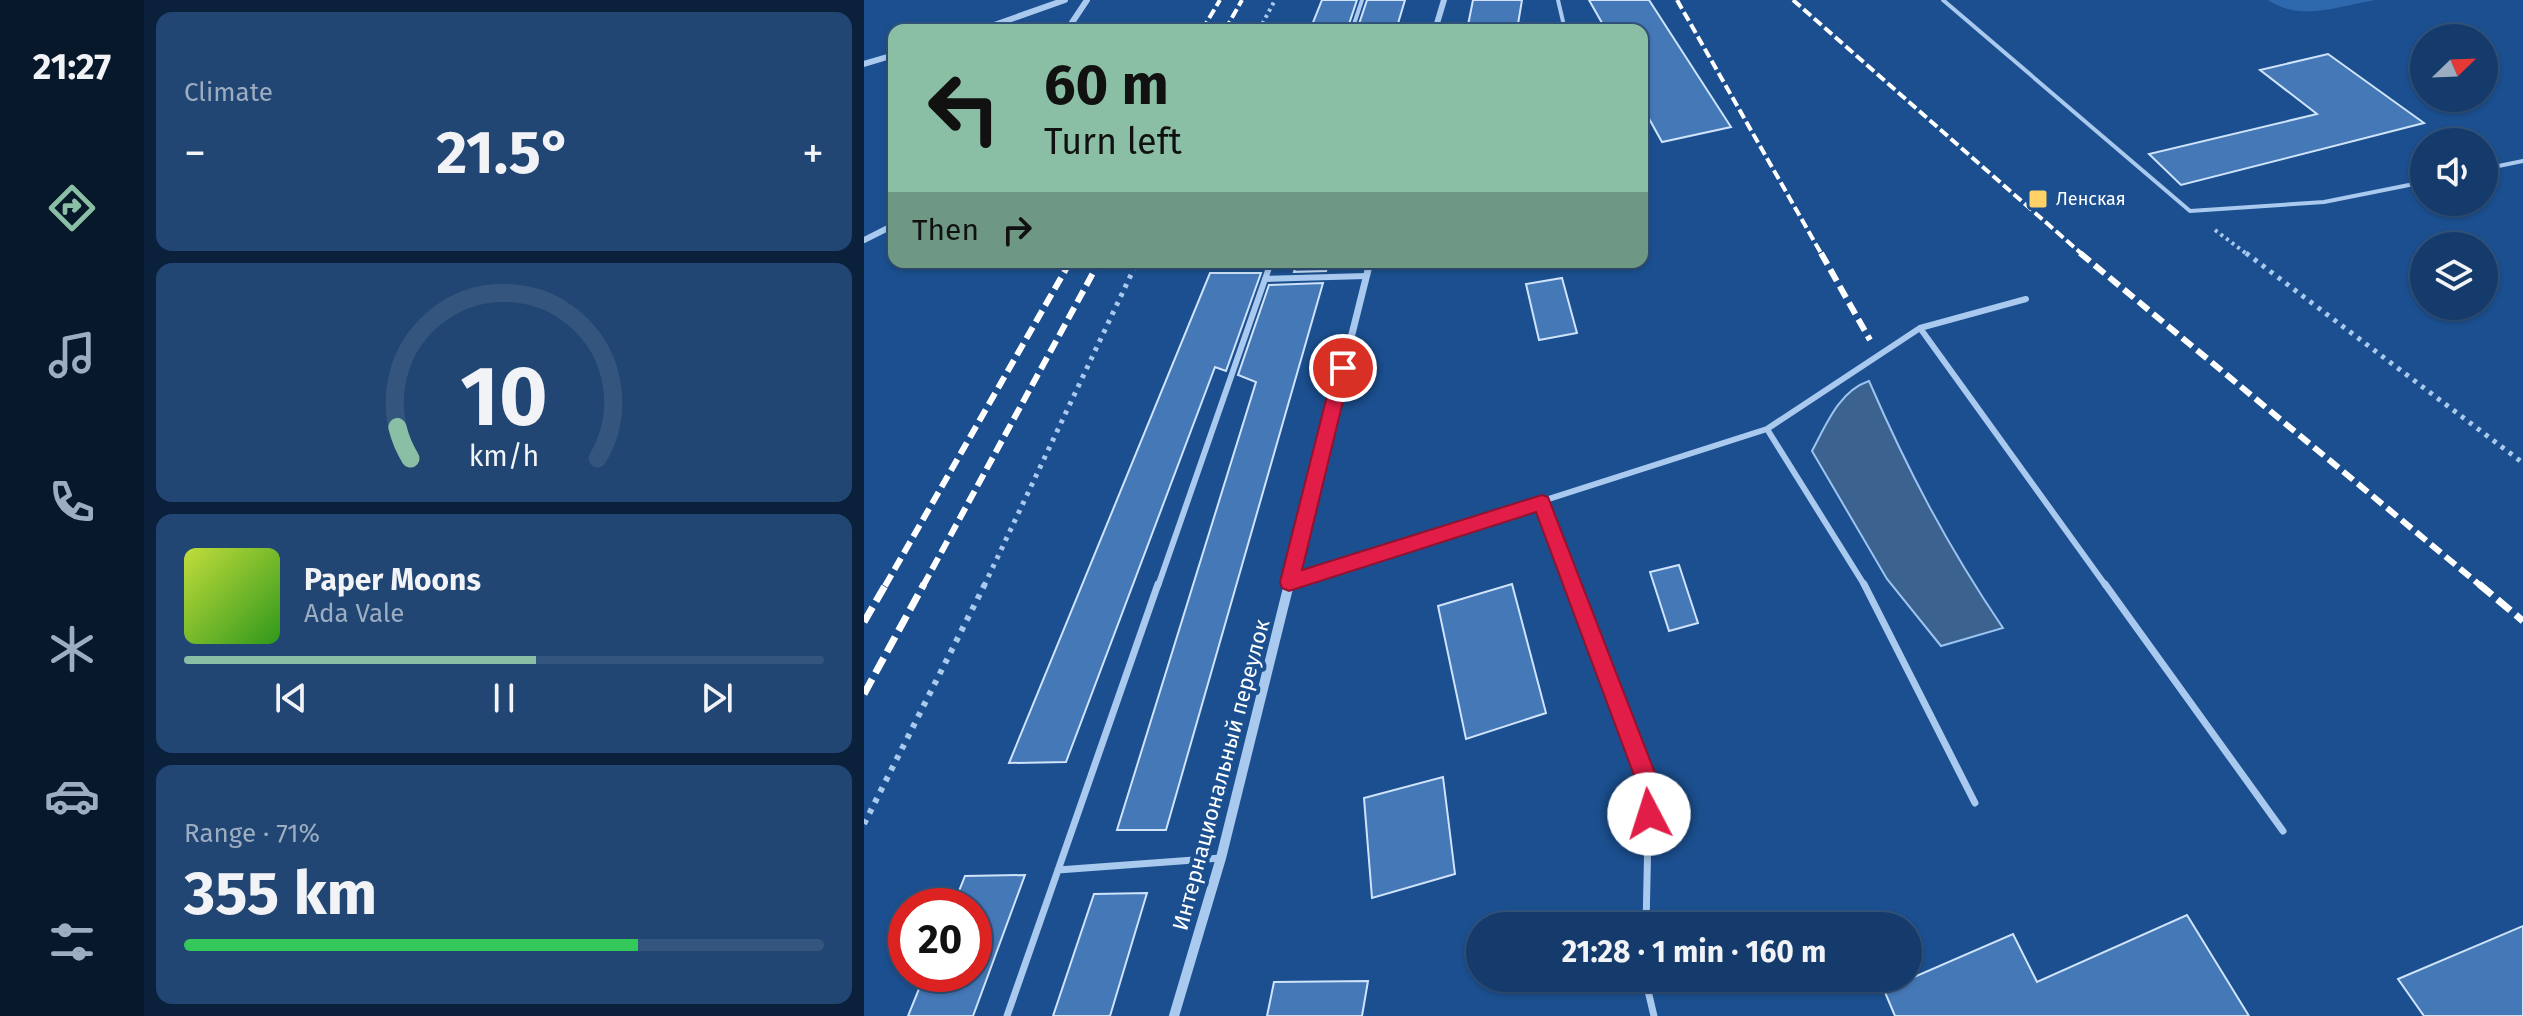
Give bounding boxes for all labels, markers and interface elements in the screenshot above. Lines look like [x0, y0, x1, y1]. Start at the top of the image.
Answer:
north arrow [2410, 24, 2498, 112]
map controls [2410, 24, 2498, 320]
text: 21:27 [33, 45, 111, 89]
text: 60 m [1044, 52, 1169, 119]
icon: left [912, 56, 1016, 160]
text: Climate [184, 77, 273, 108]
text: 21.5° [436, 117, 572, 189]
text: Turn left [1044, 120, 1182, 164]
text: − [184, 127, 206, 180]
text: + [802, 127, 824, 180]
button: sound [2410, 128, 2498, 216]
icon: directions [44, 180, 100, 236]
marker: Ленская [2027, 188, 2049, 210]
place label: Ленская [2056, 188, 2126, 210]
icon: right [995, 208, 1039, 252]
text: Then [912, 212, 979, 248]
button: layers [2410, 232, 2498, 320]
icon: music [44, 327, 100, 383]
pin [1309, 334, 1377, 402]
text: 10 [460, 346, 548, 446]
icon: arrive [1321, 346, 1365, 390]
text: km/h [469, 439, 539, 474]
icon: phone [44, 474, 100, 530]
text: Paper Moons [304, 562, 481, 598]
text: Ada Vale [304, 598, 404, 629]
street label: Интернациональный переулок [1166, 616, 1276, 934]
icon: climate [44, 621, 100, 677]
icon: previous [269, 676, 313, 720]
icon: pause [482, 676, 526, 720]
icon: next [695, 676, 739, 720]
icon: car [44, 768, 100, 824]
position arrow [1607, 772, 1691, 856]
text: Range · 71% [184, 818, 320, 849]
text: 355 km [184, 858, 377, 930]
speed limit sign: 20 [888, 888, 992, 992]
icon: filters [44, 914, 100, 970]
text: 21:28 · 1 min · 160 m [1562, 934, 1826, 970]

